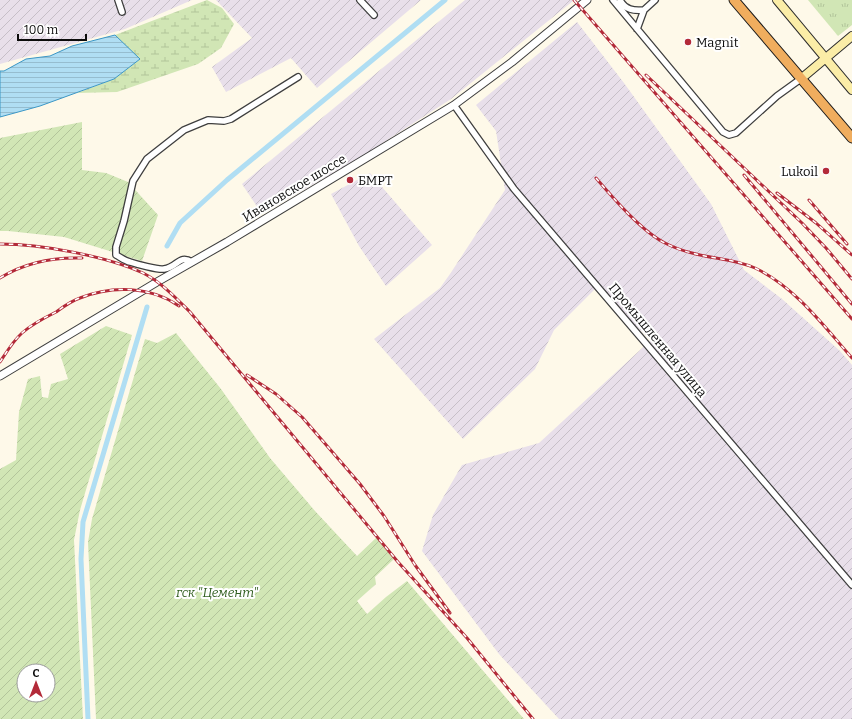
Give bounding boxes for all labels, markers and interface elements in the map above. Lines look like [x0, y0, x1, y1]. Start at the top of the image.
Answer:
scale bar [18, 16, 86, 42]
text: 100 m [24, 23, 59, 37]
place label: Magnit [696, 35, 739, 50]
marker: Magnit [683, 37, 693, 47]
street label: Ивановское шоссе [239, 151, 349, 225]
place label: Lukoil [781, 164, 818, 179]
marker: Lukoil [821, 166, 831, 176]
place label: БМРТ [358, 173, 393, 188]
marker: БМРТ [345, 175, 355, 185]
street label: Промышленная улица [606, 280, 710, 400]
park label: гск "Цемент" [175, 585, 258, 600]
north arrow [16, 663, 56, 703]
text: С [33, 667, 40, 680]

